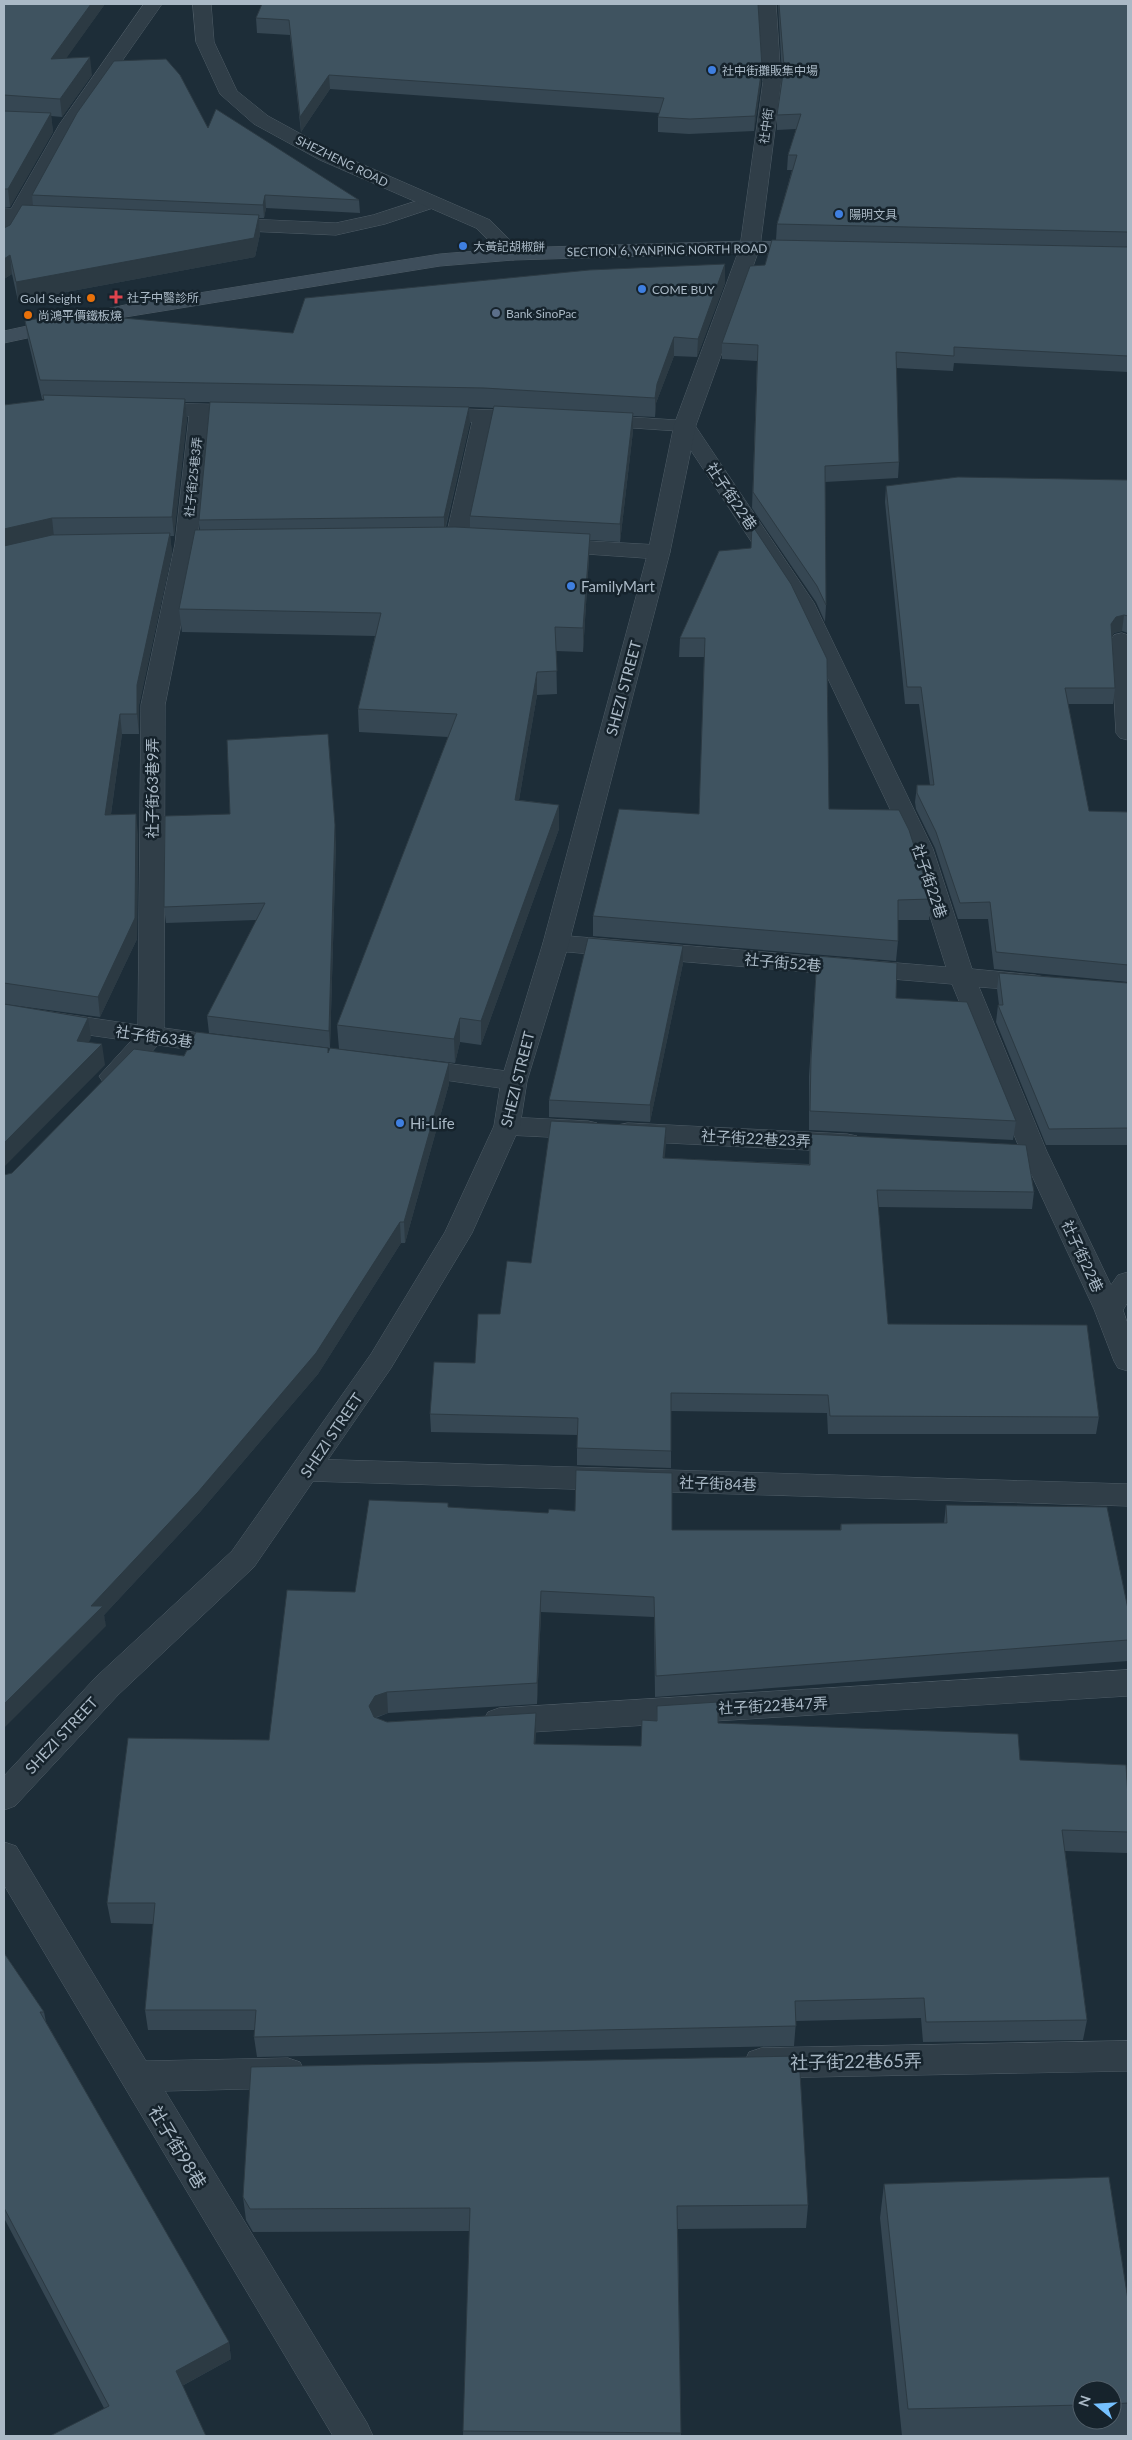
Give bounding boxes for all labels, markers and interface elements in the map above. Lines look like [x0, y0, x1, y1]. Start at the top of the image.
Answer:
place label: 社中街攤販集中場 [722, 63, 818, 78]
marker: 社中街攤販集中場 [706, 64, 718, 76]
street label: 社中街 [756, 107, 776, 145]
street label: SHEZHENG ROAD [293, 132, 391, 190]
place label: 陽明文具 [849, 207, 897, 222]
marker: 陽明文具 [833, 208, 845, 220]
place label: 大黃記胡椒餅 [473, 239, 545, 254]
marker: 大黃記胡椒餅 [457, 240, 469, 252]
street label: SECTION 6, YANPING NORTH ROAD [567, 241, 767, 259]
place label: COME BUY [652, 282, 715, 297]
marker: COME BUY [636, 283, 648, 295]
marker: 社子中醫診所 [109, 290, 123, 304]
place label: 社子中醫診所 [127, 290, 199, 305]
place label: Gold Seight [20, 291, 82, 306]
marker: Gold Seight [85, 292, 97, 304]
place label: Bank SinoPac [506, 306, 577, 321]
marker: Bank SinoPac [490, 307, 502, 319]
place label: 尚鴻平價鐵板燒 [38, 308, 122, 323]
marker: 尚鴻平價鐵板燒 [22, 309, 34, 321]
street label: 社子街25巷3弄 [181, 436, 205, 518]
street label: 社子街22巷 [703, 459, 761, 533]
place label: FamilyMart [581, 577, 656, 595]
marker: FamilyMart [565, 580, 577, 592]
street label: SHEZI STREET [602, 638, 644, 738]
street label: 社子街63巷9弄 [143, 737, 161, 839]
street label: 社子街22巷 [909, 841, 951, 921]
street label: 社子街52巷 [744, 950, 822, 974]
street label: 社子街63巷 [114, 1022, 194, 1050]
street label: SHEZI STREET [496, 1029, 538, 1129]
place label: Hi-Life [410, 1114, 455, 1132]
marker: Hi-Life [394, 1117, 406, 1129]
street label: 社子街22巷23弄 [701, 1126, 811, 1150]
street label: 社子街22巷 [1058, 1217, 1108, 1295]
street label: SHEZI STREET [296, 1389, 366, 1481]
street label: 社子街84巷 [679, 1473, 757, 1493]
street label: SHEZI STREET [21, 1693, 101, 1777]
street label: 社子街22巷47弄 [718, 1693, 828, 1717]
street label: 社子街22巷65弄 [790, 2049, 922, 2073]
street label: 社子街98巷 [145, 2102, 211, 2192]
north arrow [1072, 2380, 1122, 2430]
text: N [1074, 2393, 1094, 2409]

